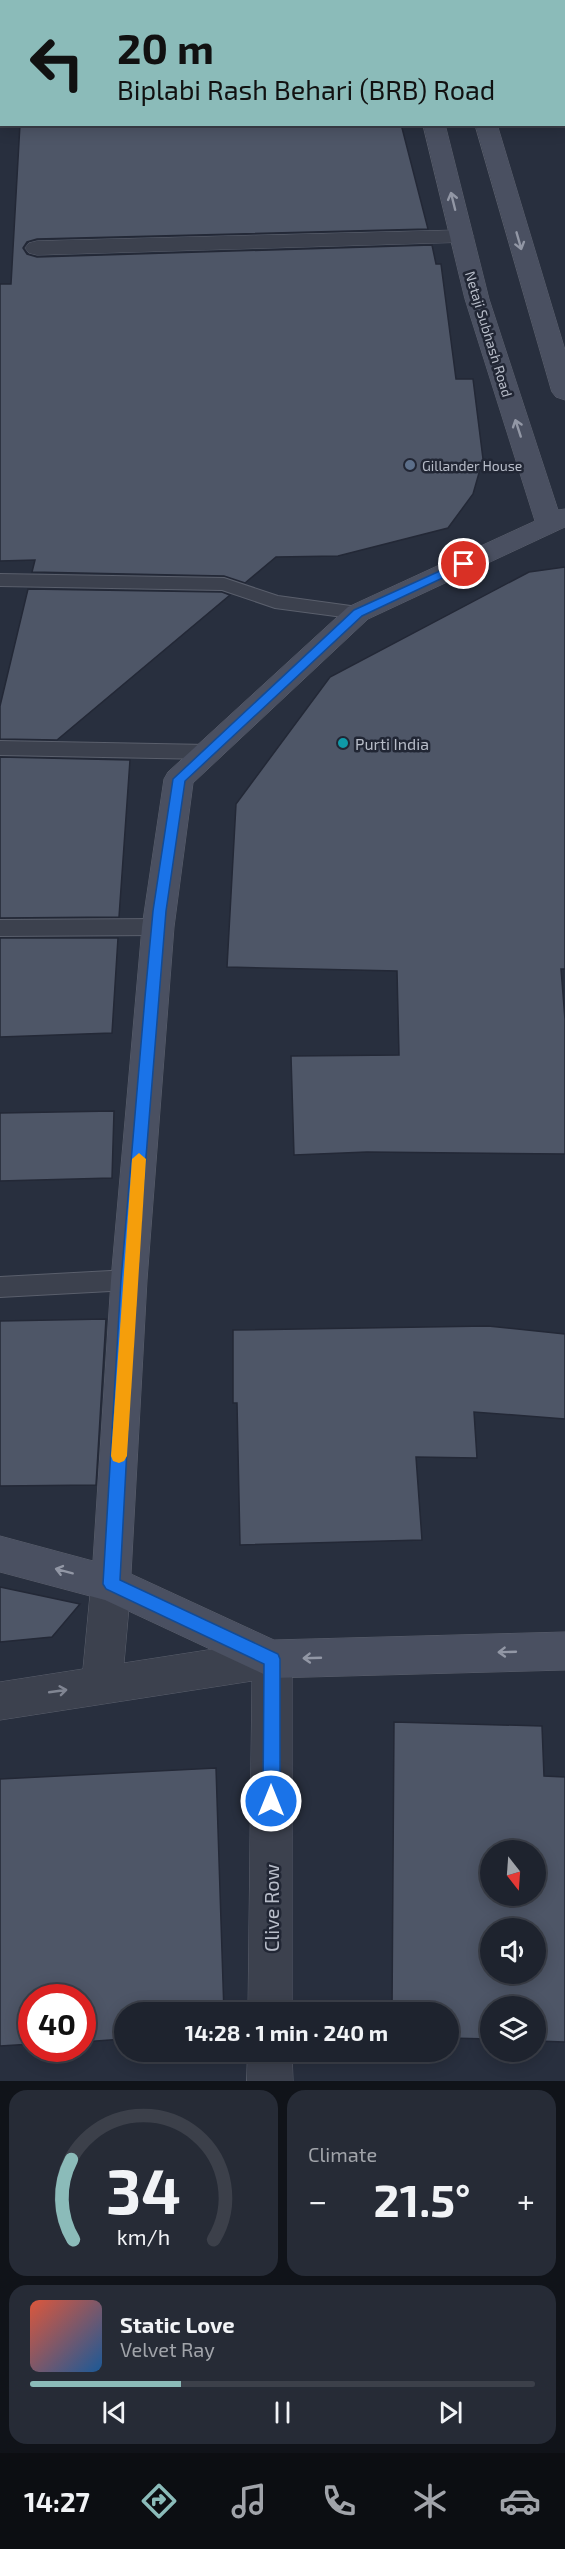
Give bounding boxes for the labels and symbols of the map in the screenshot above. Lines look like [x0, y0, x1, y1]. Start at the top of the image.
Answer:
one-way arrow [446, 192, 458, 211]
one-way arrow [514, 231, 525, 250]
street label: Netaji Subhash Road [462, 269, 516, 399]
one-way arrow [512, 419, 523, 438]
place label: Gillander House [422, 457, 522, 474]
marker: Gillander House [403, 458, 417, 472]
pin [438, 538, 489, 589]
place label: Purti India [355, 734, 429, 753]
marker: Purti India [336, 736, 350, 750]
one-way arrow [55, 1565, 74, 1577]
one-way arrow [497, 1647, 517, 1658]
one-way arrow [302, 1652, 322, 1664]
one-way arrow [47, 1686, 67, 1697]
position arrow [239, 1769, 303, 1833]
north arrow [480, 1840, 546, 1906]
street label: Clive Row [259, 1864, 283, 1952]
speed limit sign: 40 [18, 1984, 96, 2062]

